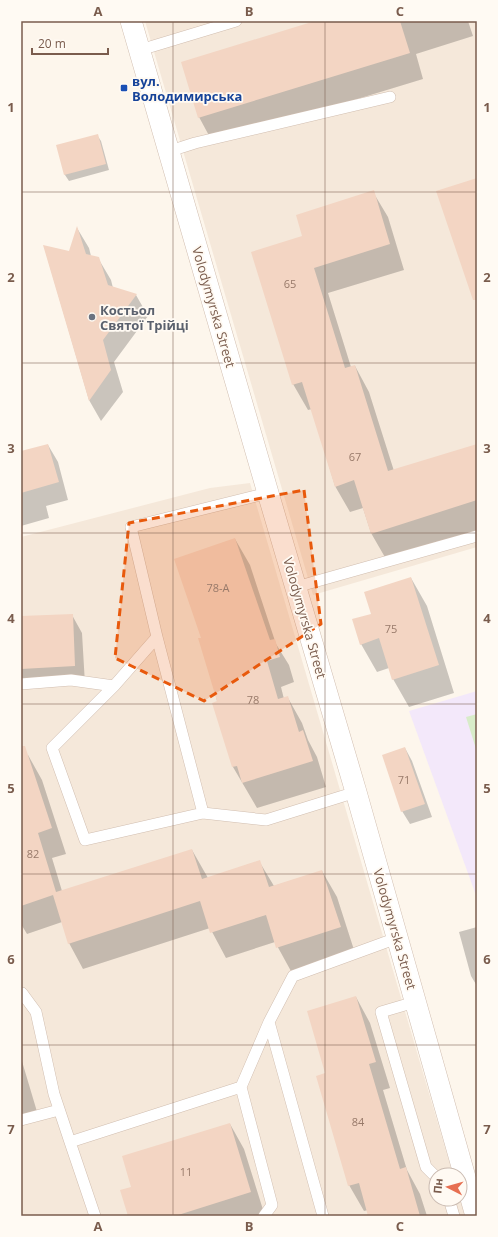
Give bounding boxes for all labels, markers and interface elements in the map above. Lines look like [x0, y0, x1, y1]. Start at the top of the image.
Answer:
text: A [94, 2, 103, 20]
text: B [245, 2, 254, 20]
text: C [396, 2, 404, 20]
scale bar [32, 30, 108, 56]
text: 20 m [38, 35, 66, 52]
place label: вул. Володимирська [132, 72, 242, 105]
marker: вул. Володимирська [119, 83, 129, 93]
text: 1 [7, 98, 15, 116]
text: 1 [483, 98, 491, 116]
street label: Volodymyrska Street [188, 244, 240, 370]
text: 2 [7, 268, 15, 286]
text: 2 [483, 268, 491, 286]
house number: 65 [284, 276, 296, 291]
place label: Костьол Святої Трійці [100, 301, 189, 334]
marker: Костьол Святої Трійці [87, 312, 97, 322]
text: 3 [7, 439, 15, 457]
text: 3 [483, 439, 491, 457]
house number: 67 [349, 449, 361, 464]
street label: Volodymyrska Street [279, 555, 331, 681]
house number: 78-А [206, 580, 230, 595]
text: 4 [7, 609, 15, 627]
text: 4 [483, 609, 491, 627]
house number: 75 [385, 621, 397, 636]
house number: 78 [247, 692, 259, 707]
house number: 71 [398, 772, 410, 787]
text: 5 [7, 779, 15, 797]
text: 5 [483, 779, 491, 797]
house number: 82 [27, 846, 39, 861]
street label: Volodymyrska Street [369, 866, 421, 992]
text: 6 [7, 950, 15, 968]
text: 6 [483, 950, 491, 968]
house number: 84 [352, 1114, 365, 1129]
text: 7 [7, 1120, 15, 1138]
text: 7 [483, 1120, 491, 1138]
house number: 11 [180, 1164, 192, 1179]
north arrow [428, 1167, 468, 1207]
text: Пн [429, 1177, 446, 1194]
text: A [94, 1217, 103, 1235]
text: B [245, 1217, 254, 1235]
text: C [396, 1217, 404, 1235]

